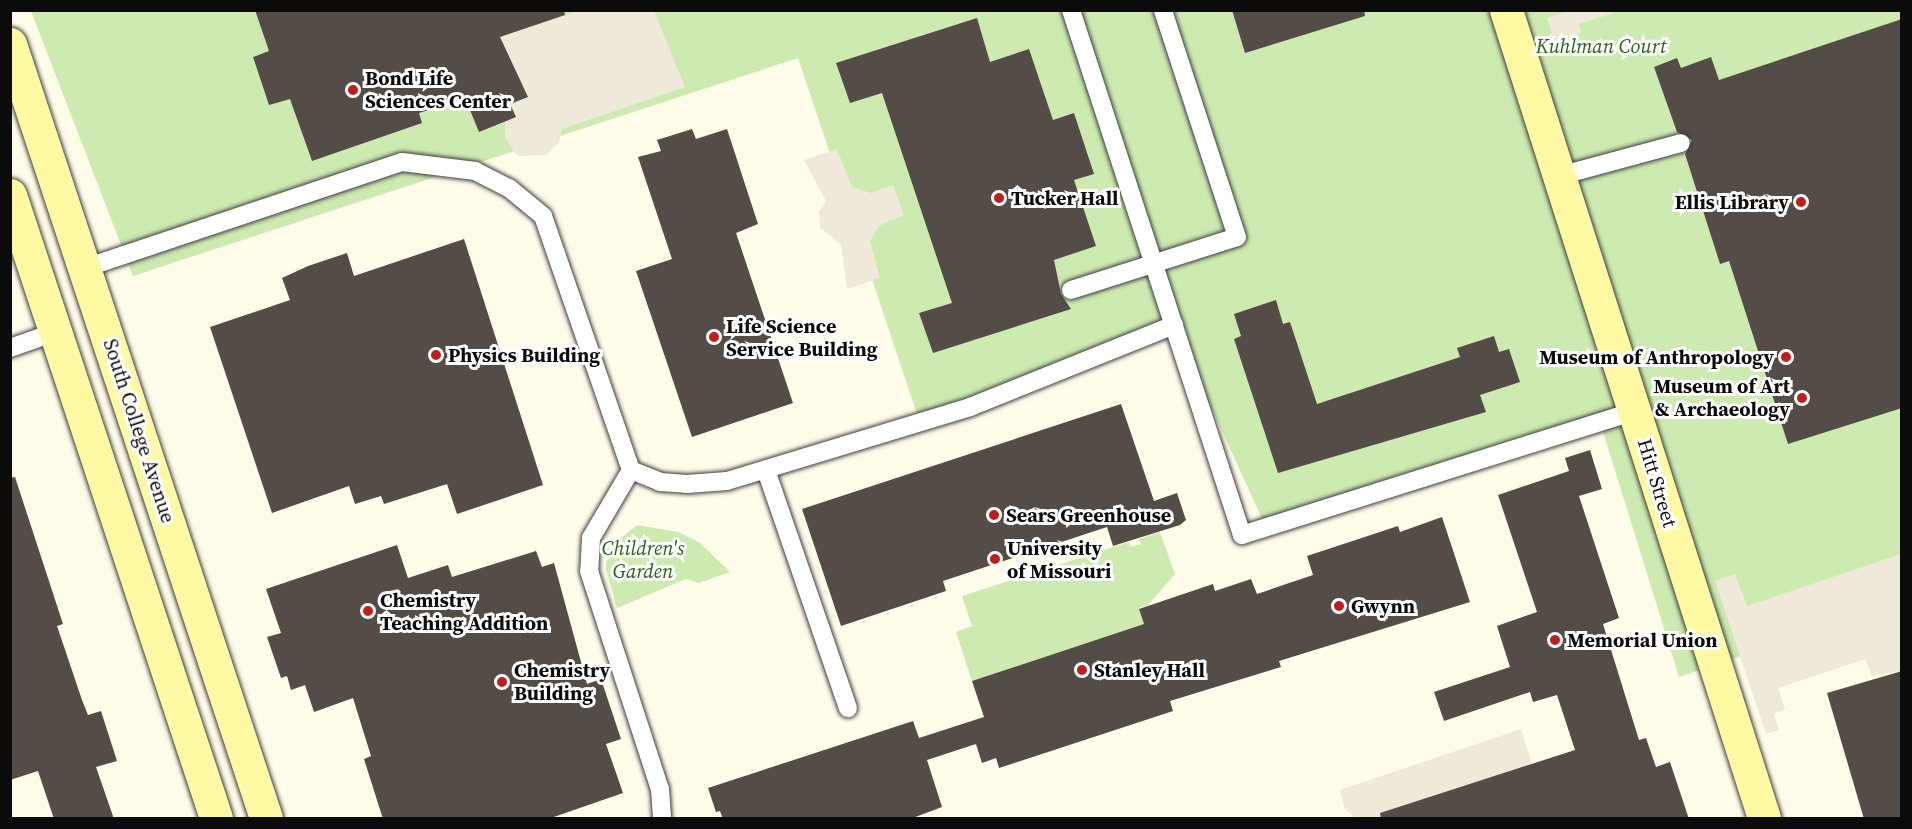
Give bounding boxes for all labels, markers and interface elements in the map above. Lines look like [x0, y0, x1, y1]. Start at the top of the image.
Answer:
park label: Kuhlman Court [1536, 34, 1666, 58]
place label: Bond Life Sciences Center [365, 66, 511, 113]
marker: Bond Life Sciences Center [346, 83, 360, 97]
place label: Tucker Hall [1011, 186, 1119, 210]
place label: Ellis Library [1675, 190, 1789, 214]
marker: Tucker Hall [992, 191, 1006, 205]
marker: Ellis Library [1794, 195, 1808, 209]
place label: Life Science Service Building [726, 314, 878, 361]
marker: Life Science Service Building [707, 330, 721, 344]
street label: South College Avenue [98, 336, 180, 526]
place label: Physics Building [448, 343, 600, 367]
place label: Museum of Anthropology [1539, 345, 1774, 369]
marker: Physics Building [429, 348, 443, 362]
marker: Museum of Anthropology [1779, 350, 1793, 364]
place label: Museum of Art & Archaeology [1654, 374, 1790, 421]
marker: Museum of Art & Archaeology [1795, 391, 1809, 405]
street label: Hitt Street [1632, 436, 1682, 530]
place label: Sears Greenhouse [1006, 503, 1171, 527]
marker: Sears Greenhouse [987, 508, 1001, 522]
place label: University of Missouri [1007, 536, 1111, 583]
park label: Children's Garden [602, 537, 684, 584]
marker: University of Missouri [988, 552, 1002, 566]
place label: Chemistry Teaching Addition [380, 588, 548, 635]
place label: Gwynn [1351, 594, 1415, 618]
marker: Gwynn [1332, 599, 1346, 613]
marker: Chemistry Teaching Addition [361, 604, 375, 618]
place label: Memorial Union [1567, 628, 1717, 652]
marker: Memorial Union [1548, 633, 1562, 647]
place label: Chemistry Building [514, 658, 610, 705]
place label: Stanley Hall [1094, 658, 1205, 682]
marker: Stanley Hall [1075, 663, 1089, 677]
marker: Chemistry Building [495, 675, 509, 689]

